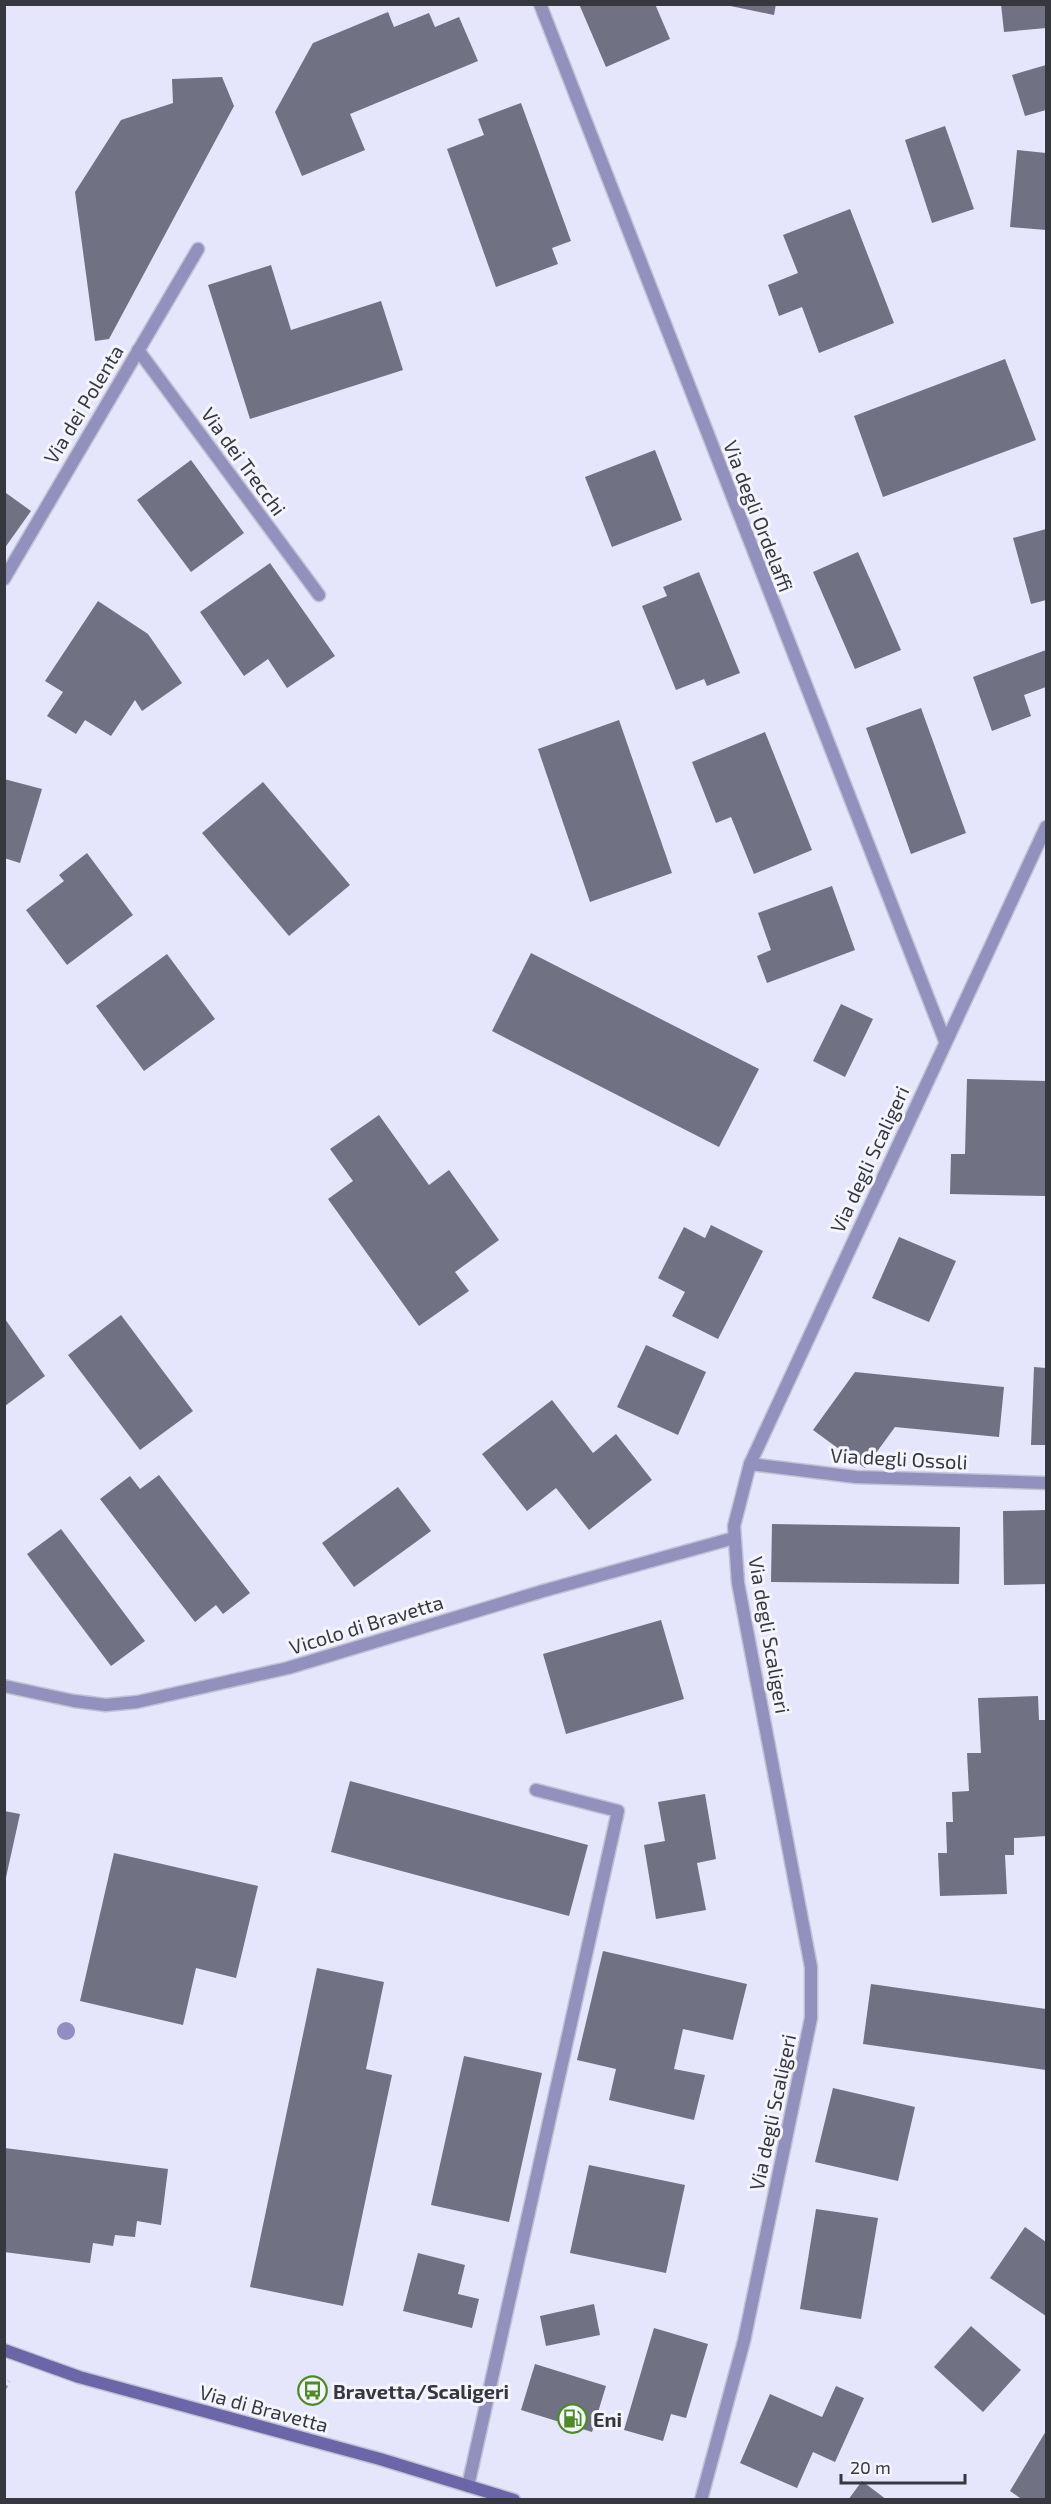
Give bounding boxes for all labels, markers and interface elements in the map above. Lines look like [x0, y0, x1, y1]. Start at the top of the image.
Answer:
street label: Via dei Polenta [38, 340, 128, 468]
street label: Via dei Trecchi [197, 402, 291, 520]
street label: Via degli Ordelaffi [719, 437, 799, 595]
street label: Via degli Scaligeri [825, 1082, 913, 1236]
street label: Via degli Ossoli [830, 1442, 968, 1474]
street label: Via degli Scaligeri [744, 1555, 796, 1715]
street label: Vicolo di Bravetta [286, 1589, 446, 1659]
street label: Via degli Scaligeri [744, 2032, 800, 2192]
bus stop icon: Bravetta/Scaligeri [296, 2375, 328, 2407]
street label: Via di Bravetta [197, 2379, 331, 2437]
place label: Bravetta/Scaligeri [333, 2379, 509, 2403]
fuel station icon: Eni [556, 2403, 588, 2435]
place label: Eni [593, 2407, 622, 2431]
scale bar [841, 2447, 966, 2485]
text: 20 m [850, 2456, 891, 2478]

